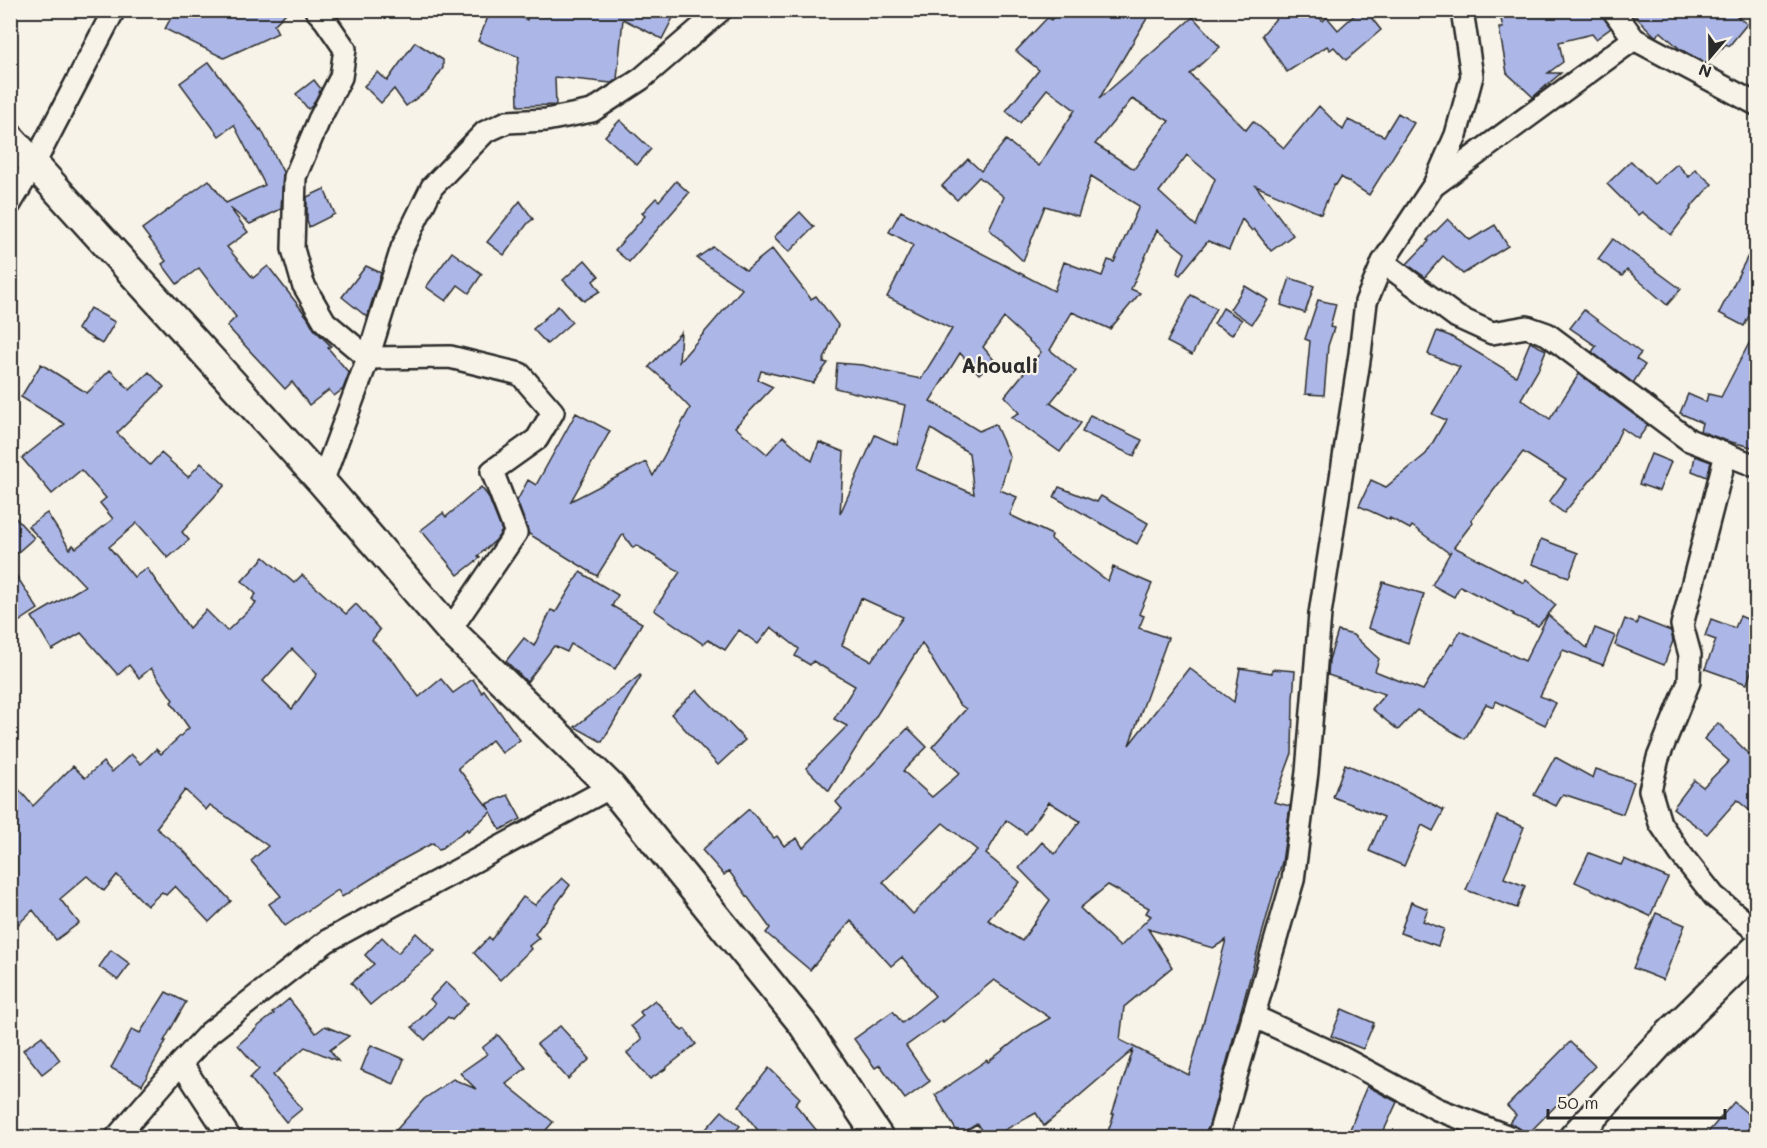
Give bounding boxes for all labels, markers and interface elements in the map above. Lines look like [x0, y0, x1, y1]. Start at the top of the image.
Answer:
north arrow [1680, 27, 1740, 87]
text: N [1695, 60, 1714, 84]
district label: Ahouali [961, 351, 1039, 378]
scale bar [1548, 1082, 1725, 1120]
text: 50 m [1557, 1090, 1599, 1114]

